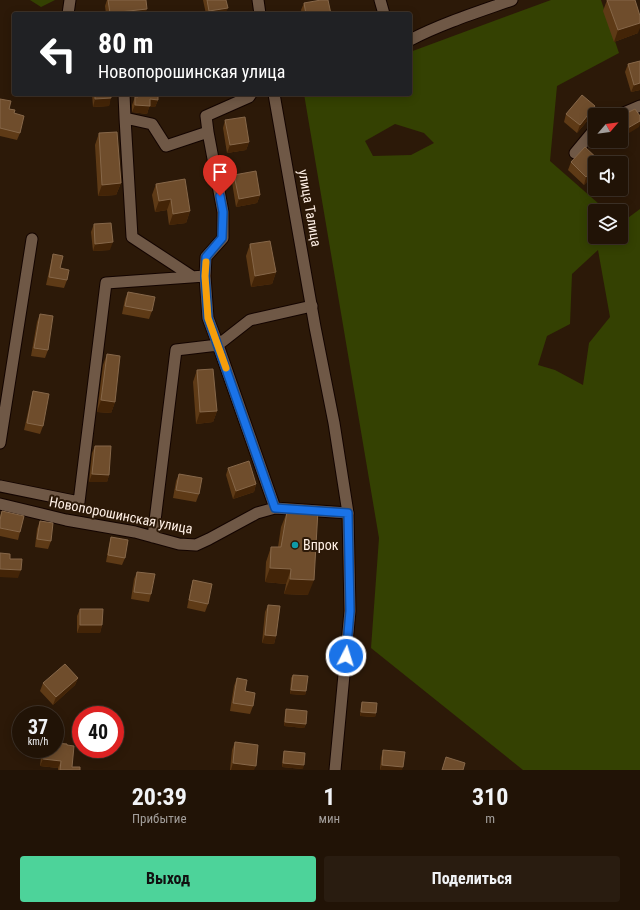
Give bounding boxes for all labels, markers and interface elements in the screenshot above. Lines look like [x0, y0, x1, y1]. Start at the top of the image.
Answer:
text: 80 m [98, 27, 154, 60]
icon: left [32, 28, 84, 80]
text: Новопорошинская улица [98, 61, 285, 82]
north arrow [588, 108, 628, 148]
map controls [588, 108, 628, 244]
pin [203, 155, 237, 196]
button: sound [588, 156, 628, 196]
icon: arrive [209, 161, 231, 183]
street label: улица Талица [295, 168, 325, 248]
button: layers [588, 204, 628, 244]
street label: Новопорошинская улица [48, 493, 194, 537]
place label: Впрок [303, 537, 339, 553]
marker: Впрок [290, 540, 300, 550]
position arrow [325, 635, 367, 677]
speed limit sign: 40 [72, 706, 124, 758]
text: 37 [28, 715, 48, 739]
text: km/h [28, 736, 48, 747]
text: 20:39 [132, 783, 187, 811]
text: 1 [323, 783, 335, 811]
text: 310 [472, 783, 508, 811]
text: Прибытие [132, 811, 187, 826]
text: мин [319, 811, 340, 826]
text: m [485, 811, 495, 826]
button: Выход [20, 856, 316, 902]
button: Поделиться [324, 856, 620, 902]

